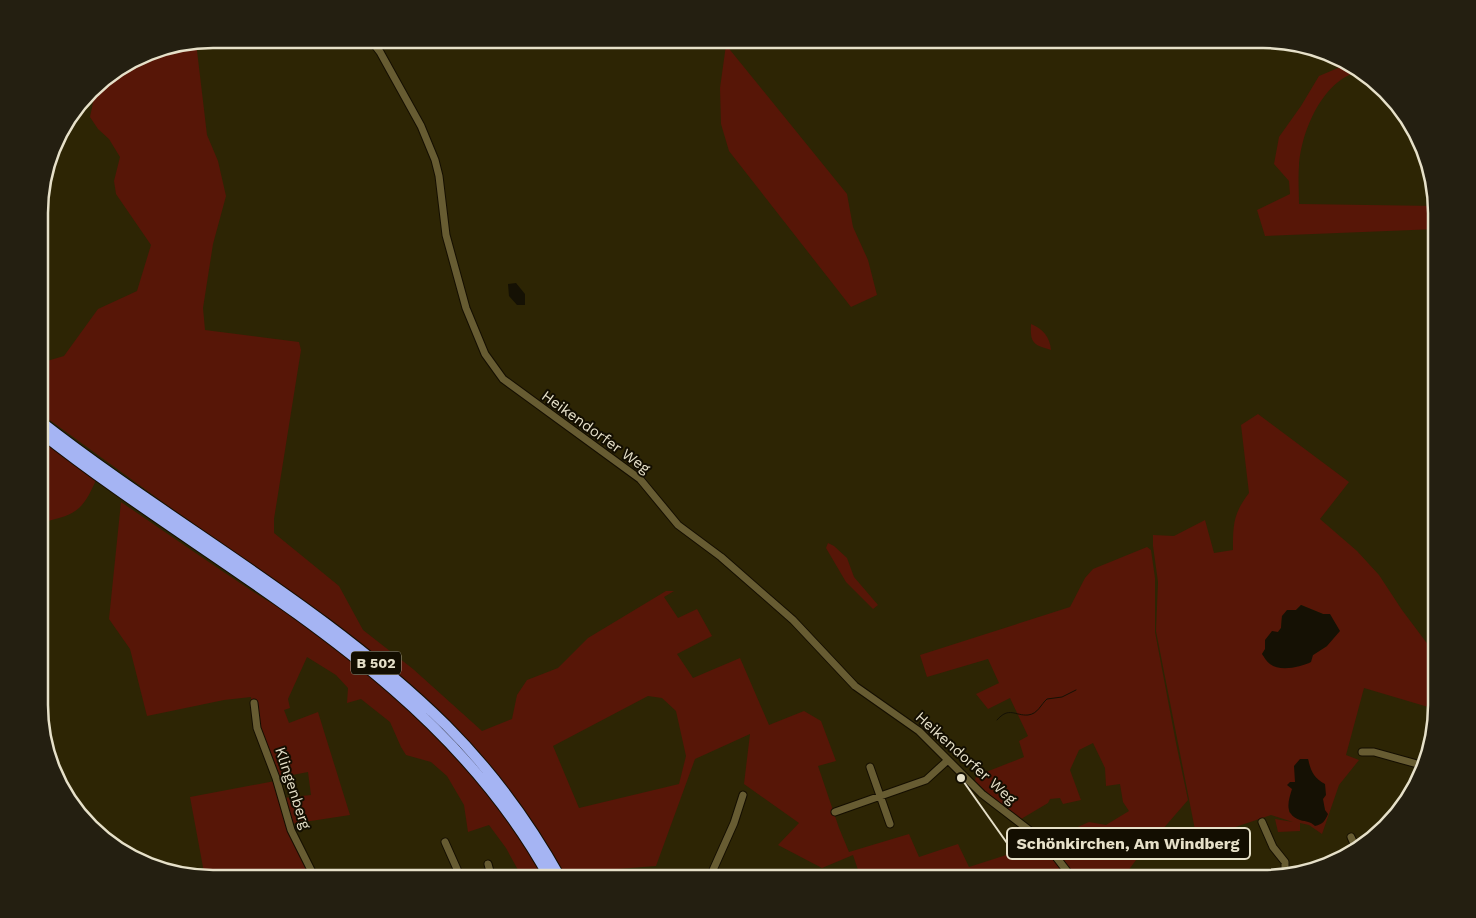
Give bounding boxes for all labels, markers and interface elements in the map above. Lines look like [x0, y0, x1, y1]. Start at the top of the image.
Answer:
street label: Heikendorfer Weg [538, 387, 654, 477]
road number: B 502 [351, 651, 401, 674]
street label: Heikendorfer Weg [912, 708, 1020, 808]
street label: Klingenberg [271, 745, 315, 831]
callout: Schönkirchen, Am Windberg [1007, 828, 1250, 859]
text: Schönkirchen, Am Windberg [1017, 834, 1240, 853]

